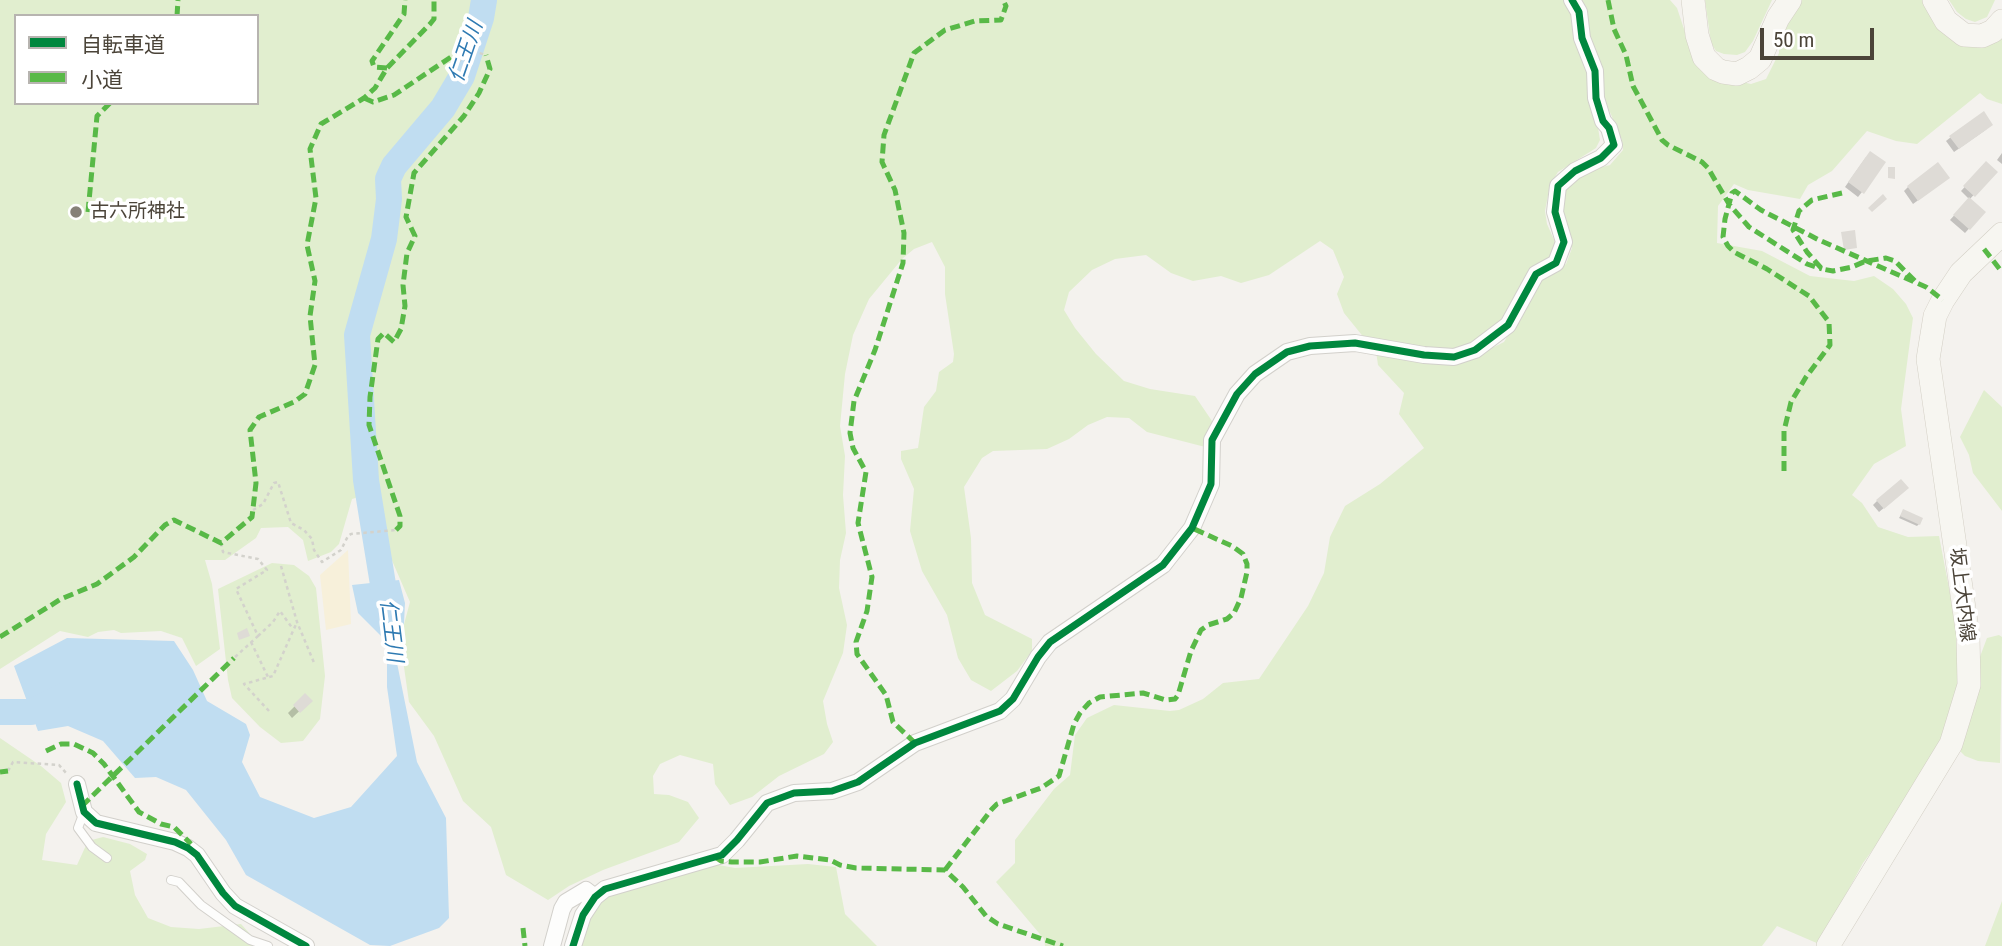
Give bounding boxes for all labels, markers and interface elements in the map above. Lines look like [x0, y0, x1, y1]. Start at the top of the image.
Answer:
legend [14, 14, 259, 105]
scale bar [1764, 14, 1878, 58]
water label: 仁王川 [445, 18, 489, 86]
text: 50 m [1773, 28, 1814, 52]
text: 自転車道 [81, 33, 165, 57]
text: 小道 [81, 68, 123, 92]
place label: 古六所神社 [90, 201, 185, 223]
marker: 古六所神社 [68, 204, 84, 220]
street label: 坂上大内線 [1944, 546, 1978, 644]
water label: 仁王川 [374, 598, 406, 664]

